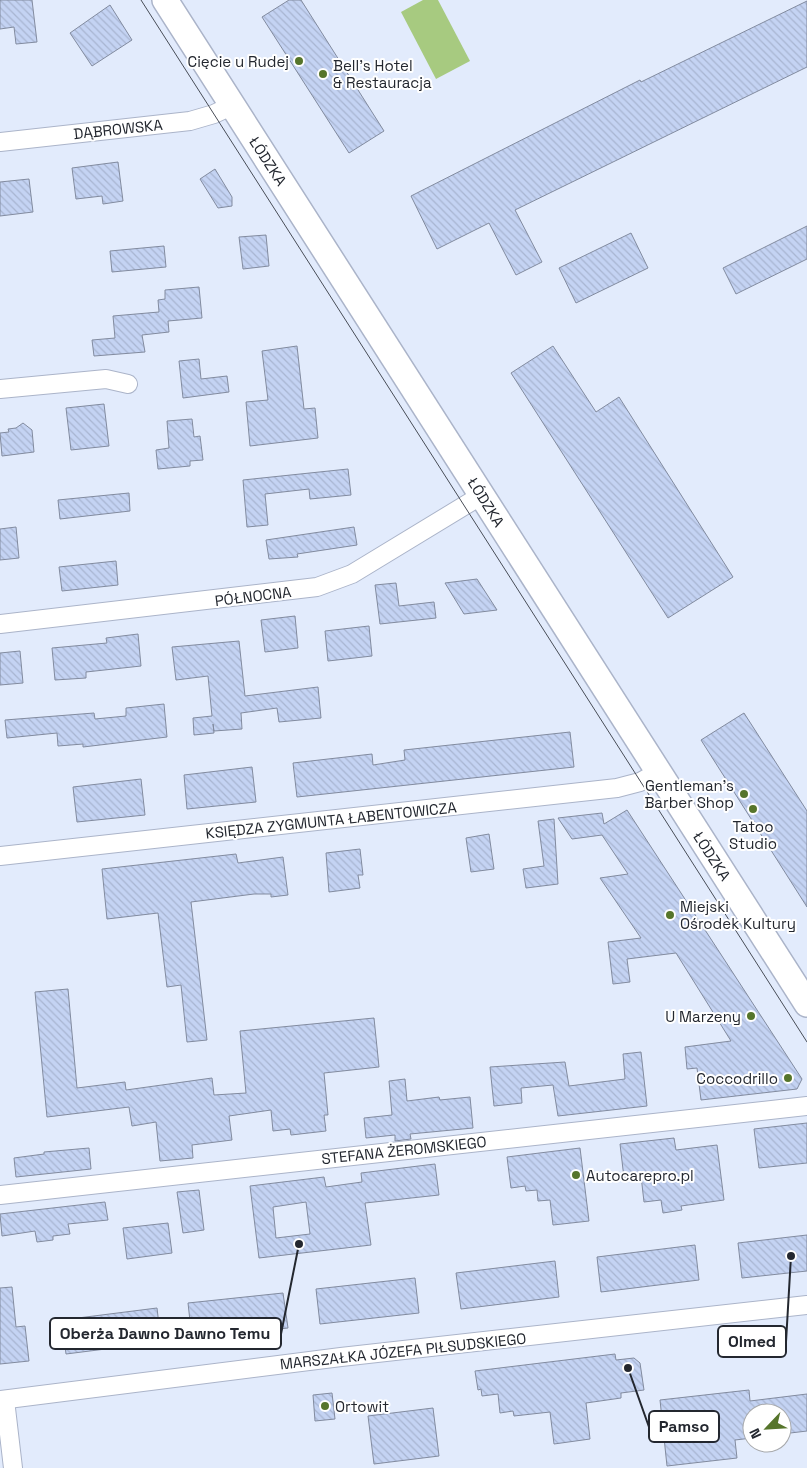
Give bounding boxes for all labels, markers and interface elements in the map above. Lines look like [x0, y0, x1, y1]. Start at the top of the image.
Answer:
place label: Cięcie u Rudej [188, 52, 289, 71]
marker: Cięcie u Rudej [293, 55, 305, 67]
place label: Bell's Hotel & Restauracja [333, 56, 432, 92]
marker: Bell's Hotel & Restauracja [317, 68, 329, 80]
street label: DĄBROWSKA [73, 115, 164, 143]
street label: ŁÓDZKA [245, 133, 291, 190]
street label: ŁÓDZKA [463, 473, 509, 531]
street label: PÓŁNOCNA [214, 582, 293, 610]
place label: Gentleman's Barber Shop [644, 776, 734, 812]
marker: Gentleman's Barber Shop [738, 788, 750, 800]
street label: KSIĘDZA ZYGMUNTA ŁABENTOWICZA [205, 797, 458, 843]
marker: Tatoo Studio [747, 803, 759, 815]
place label: Tatoo Studio [729, 817, 777, 853]
street label: ŁÓDZKA [689, 828, 735, 885]
place label: Miejski Ośrodek Kultury [680, 897, 796, 933]
marker: Miejski Ośrodek Kultury [664, 909, 676, 921]
place label: U Marzeny [665, 1007, 741, 1026]
marker: U Marzeny [745, 1010, 757, 1022]
place label: Coccodrillo [696, 1069, 778, 1088]
marker: Coccodrillo [782, 1072, 794, 1084]
street label: STEFANA ŻEROMSKIEGO [320, 1132, 488, 1168]
place label: Autocarepro.pl [586, 1166, 694, 1185]
marker: Autocarepro.pl [570, 1169, 582, 1181]
callout: Oberża Dawno Dawno Temu [50, 1318, 281, 1349]
text: Oberża Dawno Dawno Temu [60, 1323, 270, 1344]
callout: Olmed [718, 1326, 786, 1357]
street label: MARSZAŁKA JÓZEFA PIŁSUDSKIEGO [279, 1329, 527, 1373]
text: Olmed [728, 1331, 776, 1352]
place label: Ortowit [335, 1397, 389, 1416]
marker: Ortowit [319, 1400, 331, 1412]
north arrow [742, 1403, 792, 1453]
callout: Pamso [649, 1411, 719, 1442]
text: Pamso [659, 1416, 710, 1437]
text: N [745, 1425, 765, 1442]

